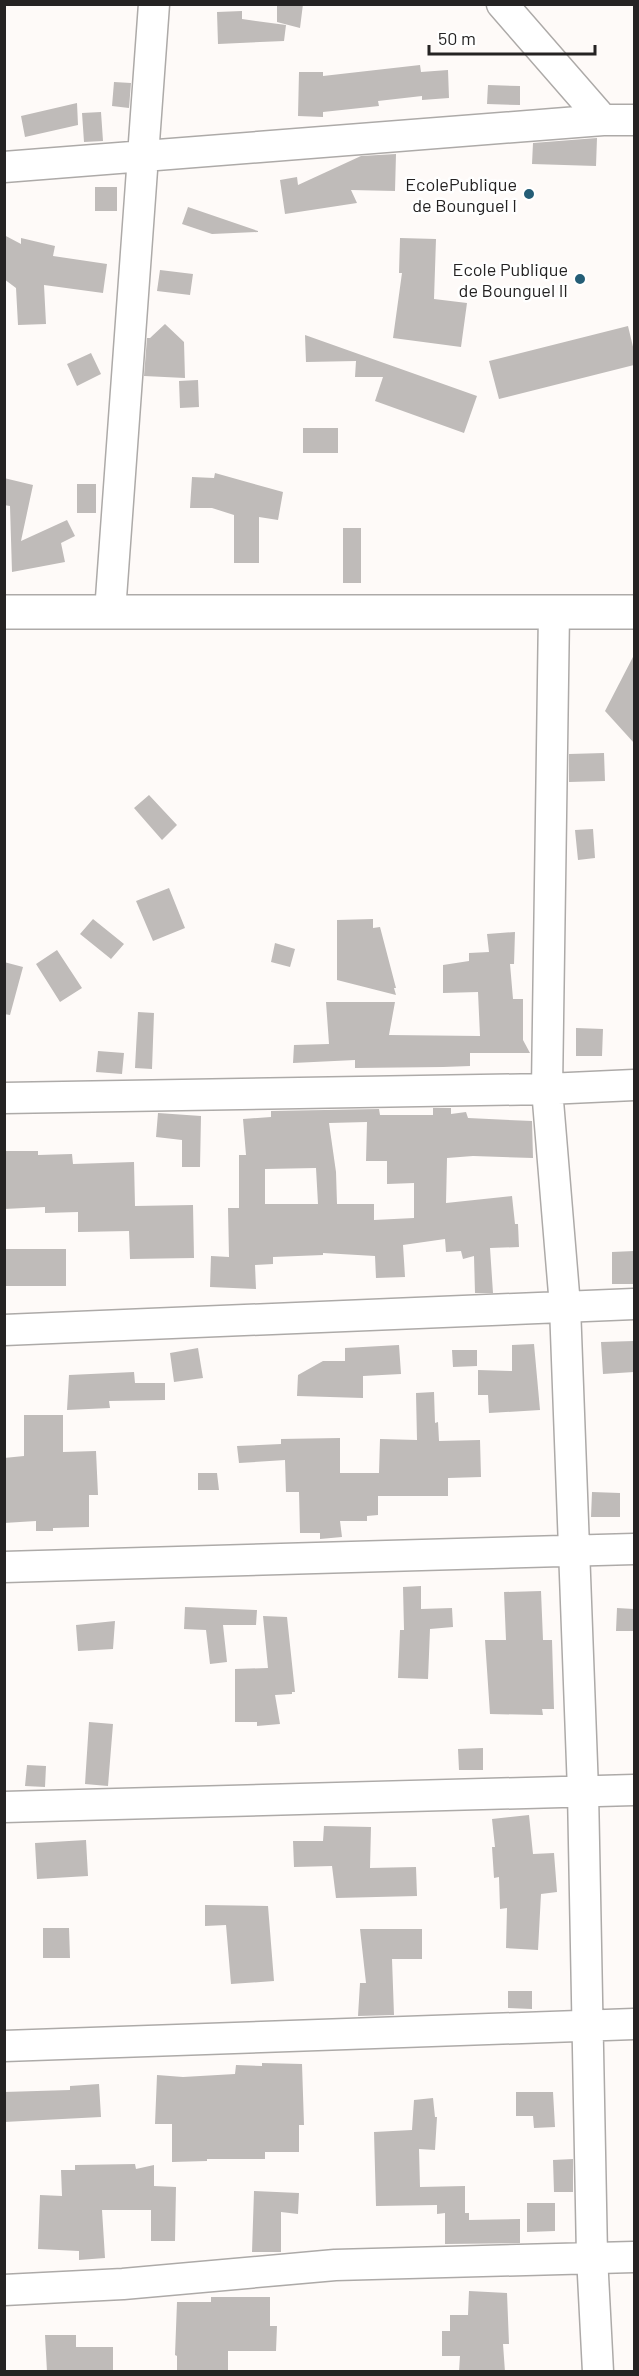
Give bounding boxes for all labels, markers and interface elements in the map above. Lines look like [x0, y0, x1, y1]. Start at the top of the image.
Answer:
scale bar [429, 18, 596, 56]
text: 50 m [438, 27, 476, 49]
place label: EcolePublique de Bounguel I [405, 173, 517, 216]
marker: EcolePublique de Bounguel I [522, 187, 536, 201]
place label: Ecole Publique de Bounguel II [453, 258, 568, 301]
marker: Ecole Publique de Bounguel II [573, 272, 587, 286]

